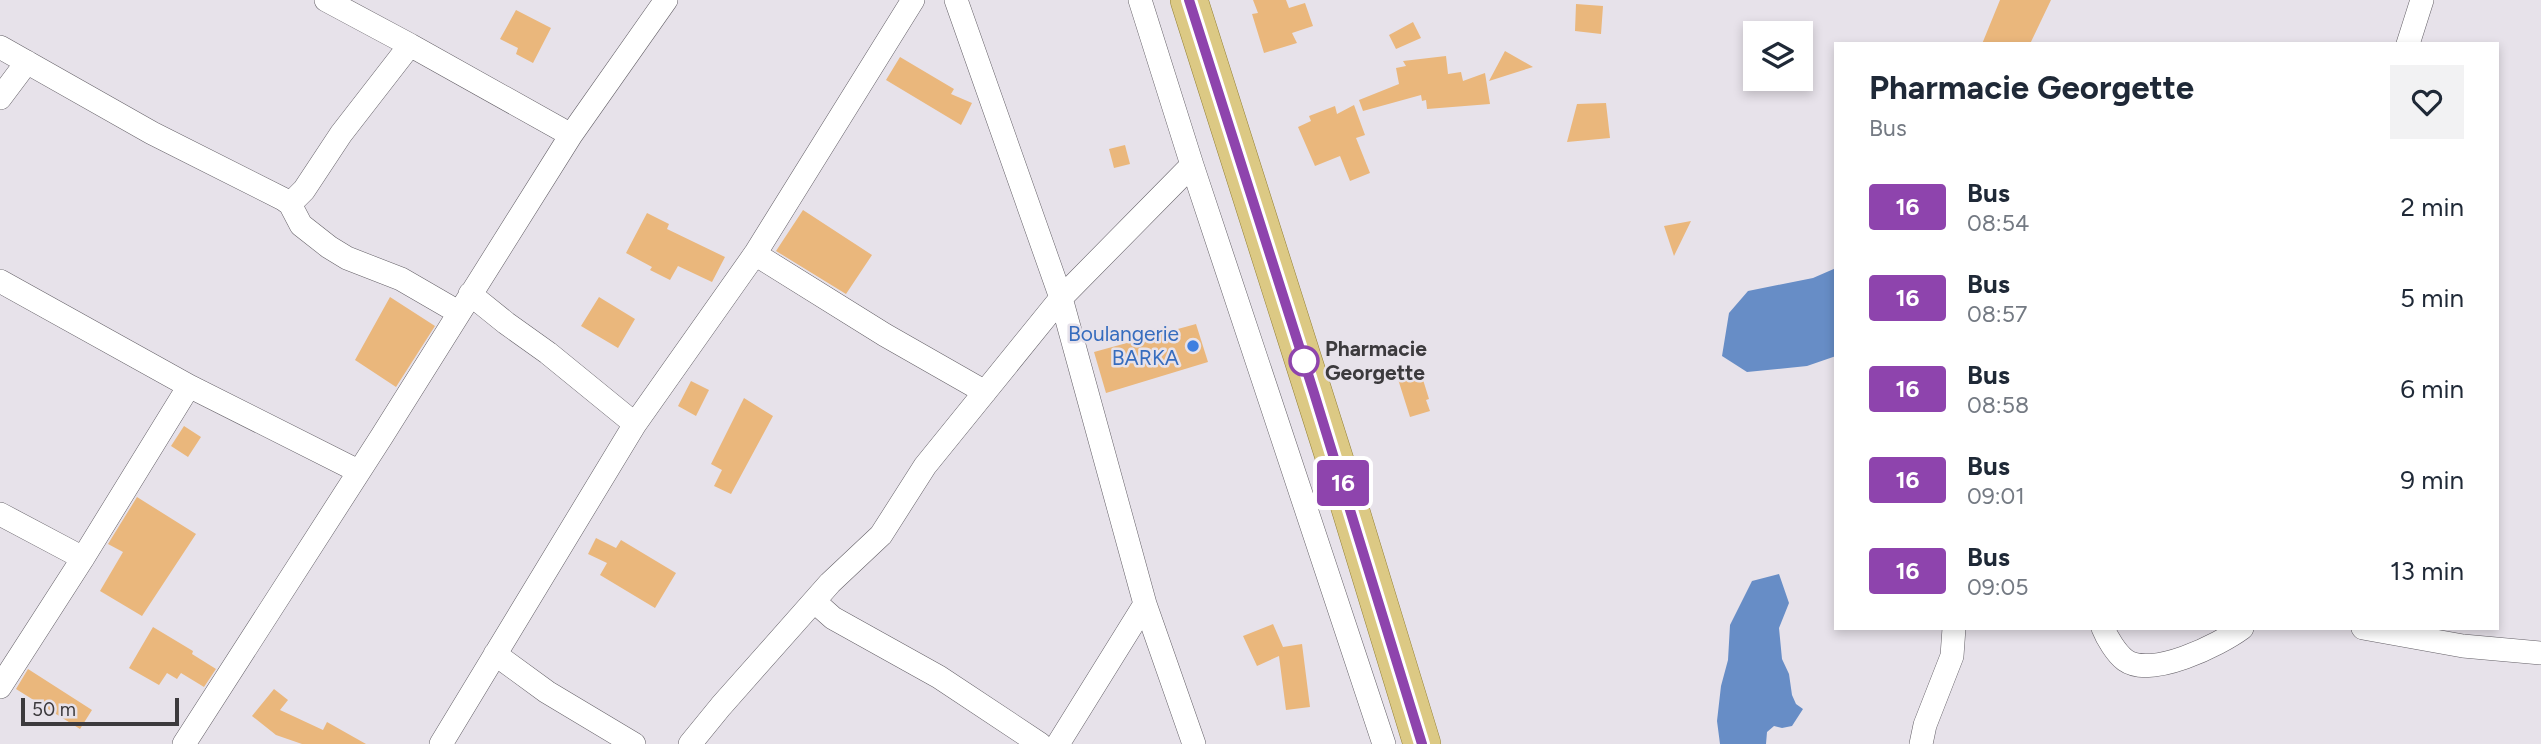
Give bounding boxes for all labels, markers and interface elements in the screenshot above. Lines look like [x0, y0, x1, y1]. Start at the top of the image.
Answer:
map controls [1743, 21, 1813, 91]
button: layers [1743, 21, 1813, 91]
button: heart [2390, 65, 2464, 139]
text: Pharmacie Georgette [1869, 68, 2194, 107]
text: Bus [1869, 114, 1907, 142]
text: Bus [1967, 177, 2010, 209]
text: 2 min [2400, 191, 2464, 223]
text: 16 [1895, 192, 1920, 221]
text: 08:54 [1967, 209, 2029, 237]
text: Bus [1967, 268, 2010, 300]
text: 5 min [2400, 282, 2464, 314]
text: 16 [1895, 283, 1920, 312]
text: 08:57 [1967, 300, 2027, 328]
place label: Boulangerie BARKA [1068, 321, 1179, 370]
place label: Pharmacie Georgette [1325, 336, 1427, 385]
marker: Boulangerie BARKA [1185, 338, 1201, 354]
marker: Pharmacie Georgette [1289, 346, 1319, 376]
text: Bus [1967, 359, 2010, 391]
text: 6 min [2400, 373, 2464, 405]
text: 16 [1895, 374, 1920, 403]
text: 08:58 [1967, 391, 2029, 419]
text: Bus [1967, 450, 2010, 482]
line badge: 16 [1312, 460, 1374, 506]
text: 9 min [2400, 464, 2464, 496]
text: 16 [1895, 465, 1920, 494]
text: 16 [1331, 468, 1355, 497]
text: 09:01 [1967, 482, 2025, 510]
text: Bus [1967, 541, 2010, 573]
text: 13 min [2390, 555, 2464, 587]
text: 16 [1895, 556, 1920, 585]
text: 09:05 [1967, 573, 2029, 601]
scale bar [21, 695, 178, 727]
text: 50 m [32, 698, 76, 721]

